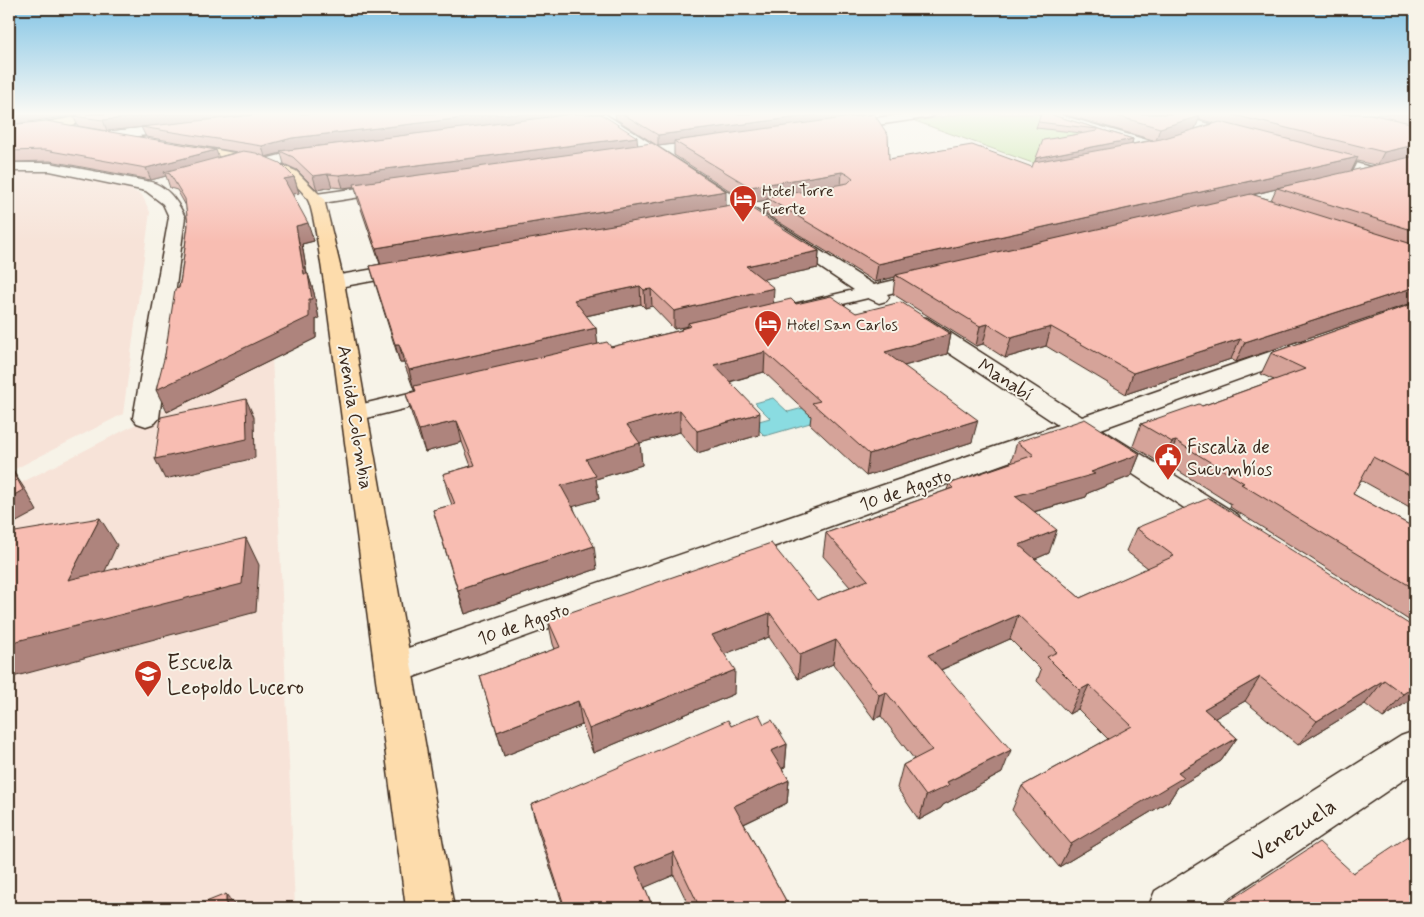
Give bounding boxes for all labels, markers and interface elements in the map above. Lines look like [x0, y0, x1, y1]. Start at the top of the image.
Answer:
place label: Hotel Torre Fuerte [762, 181, 834, 220]
hotel icon: Hotel Torre Fuerte [728, 184, 758, 223]
hotel icon: Hotel San Carlos [753, 309, 783, 348]
place label: Hotel San Carlos [787, 315, 898, 336]
street label: Avenida Colombia [331, 343, 378, 491]
street label: Manabí [973, 353, 1038, 407]
place label: Fiscalia de Sucumbíos [1187, 435, 1273, 482]
public building icon: Fiscalia de Sucumbíos [1153, 442, 1183, 481]
street label: 10 de Agosto [856, 463, 955, 519]
street label: 10 de Agosto [474, 597, 573, 653]
place label: Escuela Leopoldo Lucero [167, 649, 304, 702]
school or university icon: Escuela Leopoldo Lucero [133, 659, 163, 698]
street label: Venezuela [1246, 793, 1342, 869]

